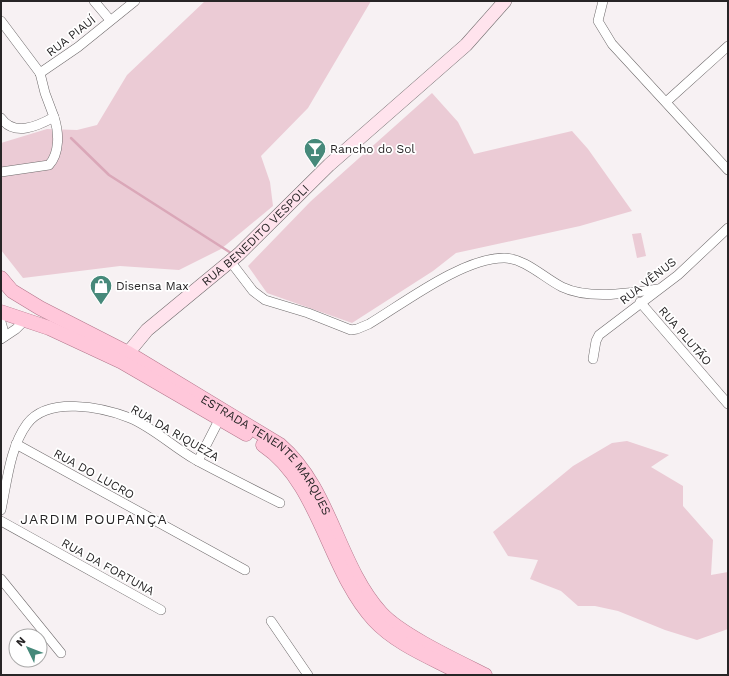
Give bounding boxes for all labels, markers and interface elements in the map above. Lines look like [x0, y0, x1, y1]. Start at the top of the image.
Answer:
street label: RUA PIAUÍ [44, 12, 99, 59]
bar icon: Rancho do Sol [302, 136, 328, 169]
place label: Rancho do Sol [330, 142, 415, 156]
street label: RUA BENEDITO VESPOLI [199, 182, 312, 289]
street label: RUA VÊNUS [617, 255, 679, 307]
shop icon: Disensa Max [88, 273, 114, 306]
place label: Disensa Max [116, 279, 189, 293]
street label: RUA PLUTÃO [656, 304, 714, 368]
street label: ESTRADA TENENTE MARQUES [198, 392, 334, 517]
street label: RUA DA RIQUEZA [128, 402, 222, 464]
street label: RUA DO LUCRO [51, 446, 137, 502]
district label: JARDIM POUPANÇA [20, 511, 168, 527]
street label: RUA DA FORTUNA [59, 536, 157, 598]
north arrow [8, 628, 48, 668]
text: N [14, 634, 29, 649]

